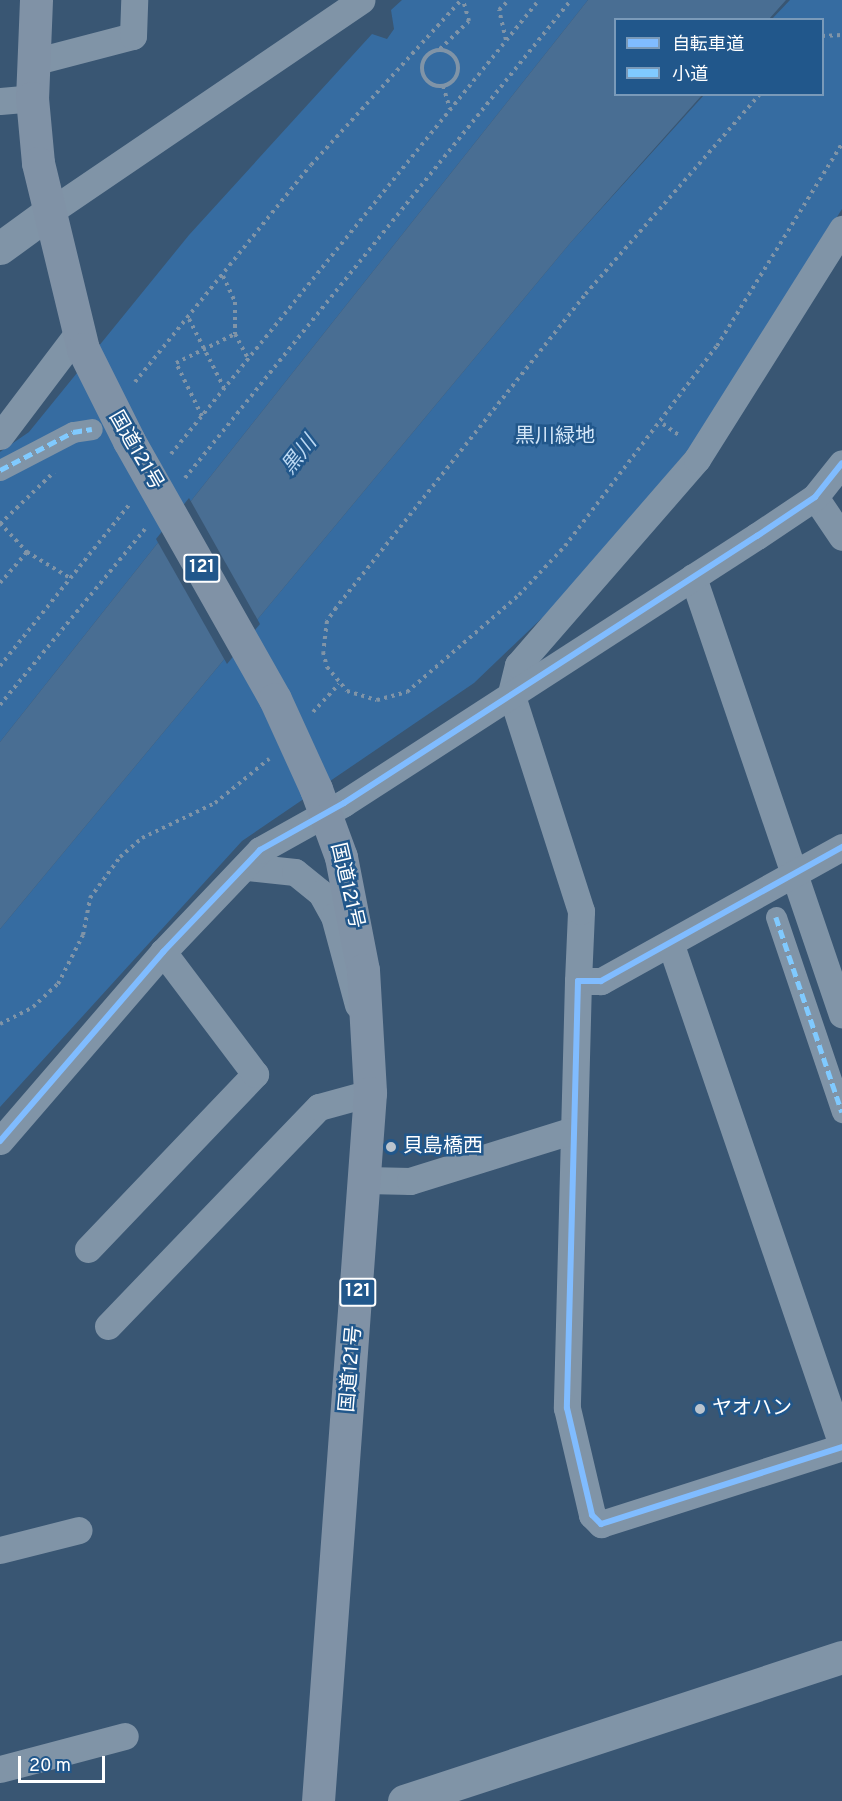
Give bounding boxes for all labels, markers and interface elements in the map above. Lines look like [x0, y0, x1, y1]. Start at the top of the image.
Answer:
legend [614, 18, 824, 96]
text: 自転車道 [672, 34, 744, 57]
text: 小道 [672, 64, 708, 87]
street label: 国道121号 [103, 407, 167, 495]
park label: 黒川緑地 [515, 425, 595, 449]
water label: 黒川 [277, 432, 323, 480]
road number: 121 [182, 553, 222, 583]
street label: 国道121号 [325, 841, 367, 931]
place label: 貝島橋西 [403, 1135, 483, 1159]
marker: 貝島橋西 [384, 1140, 398, 1154]
road number: 121 [338, 1277, 378, 1307]
street label: 国道121号 [336, 1325, 368, 1413]
place label: ヤオハン [712, 1397, 792, 1421]
marker: ヤオハン [693, 1402, 707, 1416]
scale bar [21, 1744, 108, 1782]
text: 20 m [29, 1755, 71, 1778]

